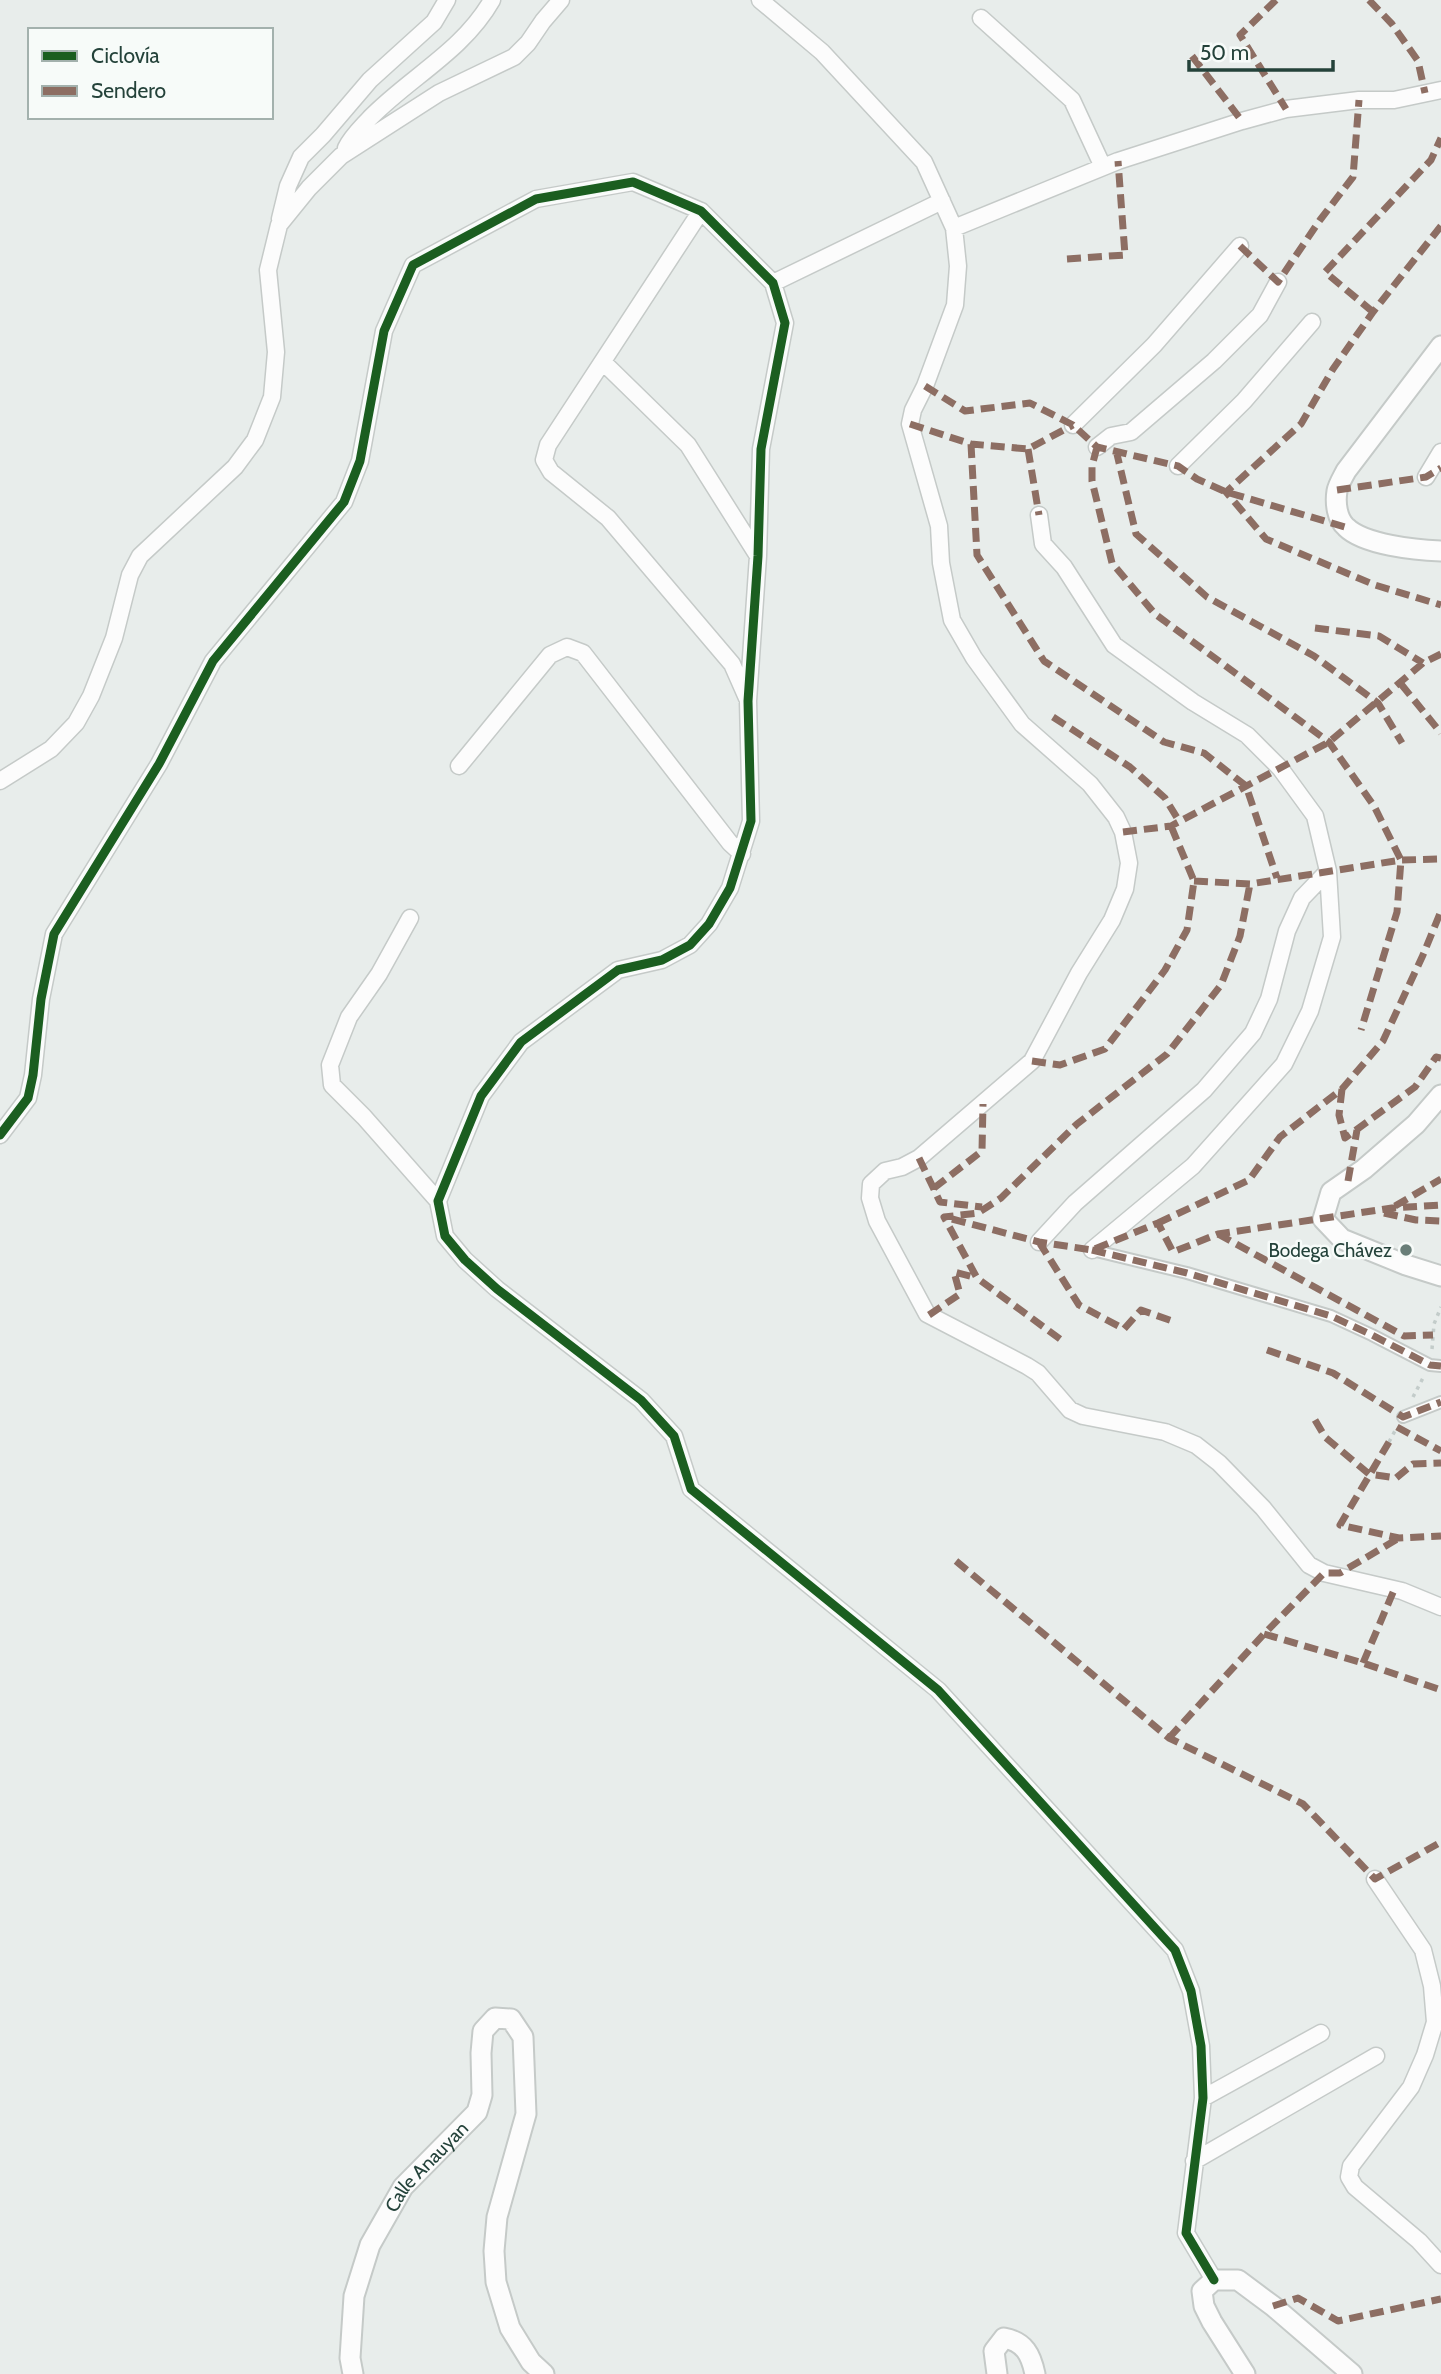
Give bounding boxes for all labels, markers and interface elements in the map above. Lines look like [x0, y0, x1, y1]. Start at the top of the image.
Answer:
legend [28, 28, 273, 119]
scale bar [1189, 28, 1332, 72]
text: 50 m [1200, 40, 1249, 65]
text: Ciclovía [91, 43, 160, 68]
text: Sendero [91, 78, 166, 103]
place label: Bodega Chávez [1268, 1239, 1392, 1262]
marker: Bodega Chávez [1398, 1242, 1414, 1258]
street label: Calle Anauyan [380, 2117, 473, 2216]

